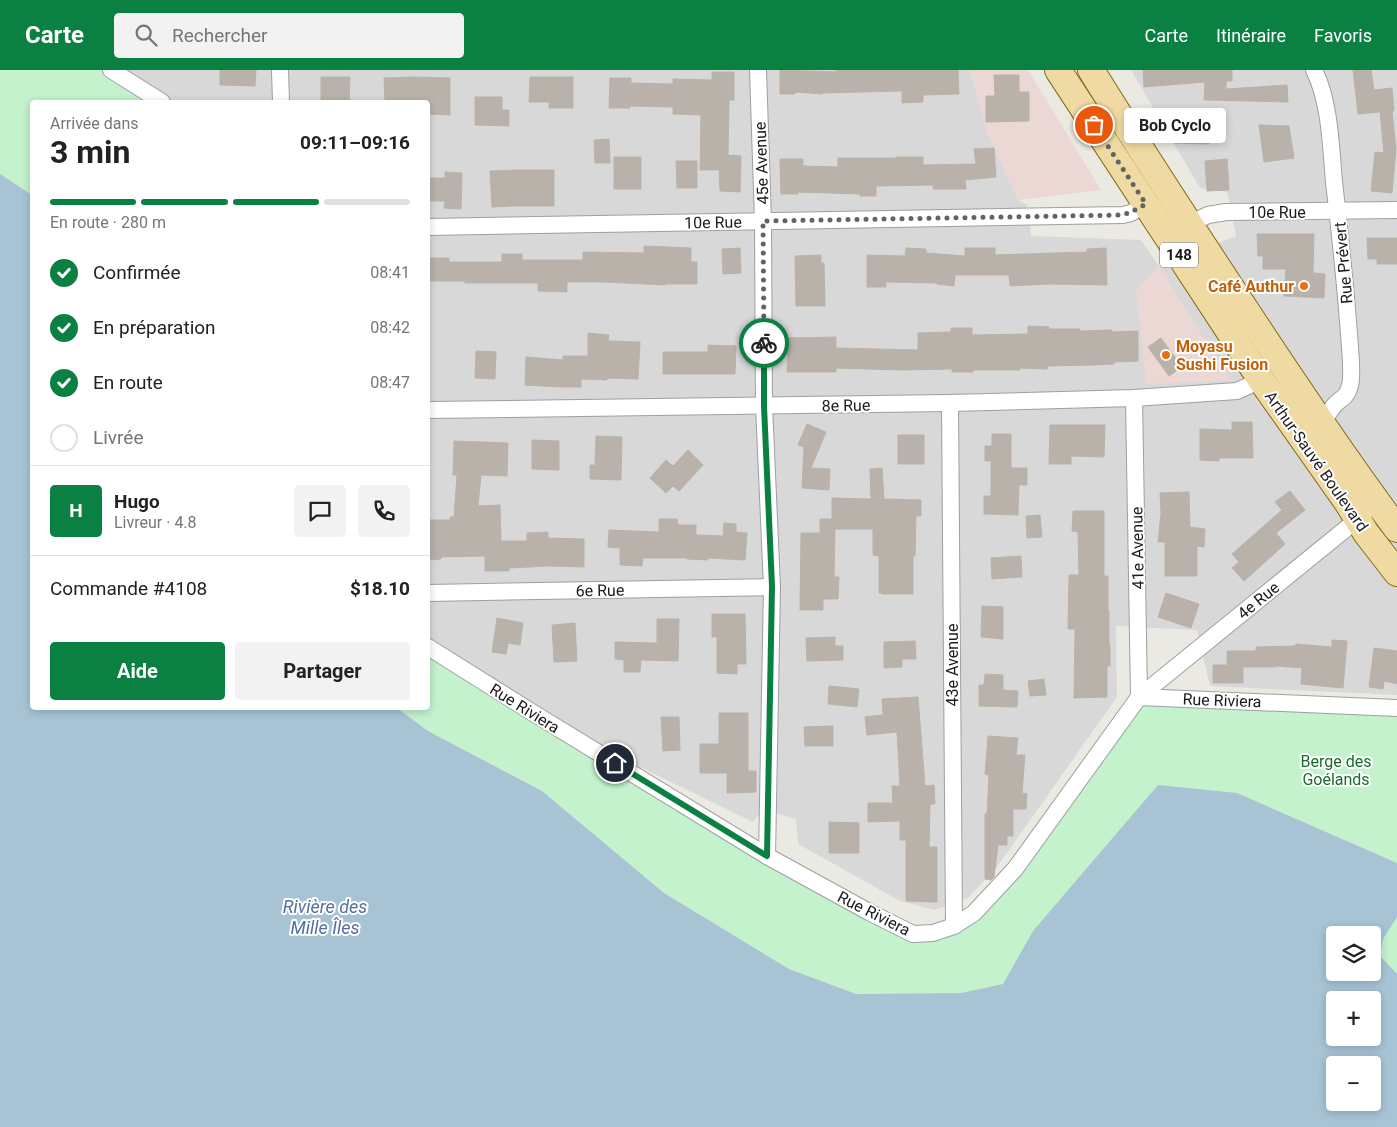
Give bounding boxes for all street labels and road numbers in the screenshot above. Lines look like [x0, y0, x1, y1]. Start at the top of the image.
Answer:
street label: 45e Avenue [751, 121, 772, 205]
street label: 10e Rue [1248, 203, 1306, 222]
street label: 10e Rue [684, 212, 742, 233]
street label: Rue Prévert [1330, 221, 1357, 305]
road number: 148 [1160, 242, 1198, 268]
street label: Arthur-Sauvé Boulevard [1261, 387, 1372, 535]
street label: 8e Rue [822, 396, 870, 415]
street label: 41e Avenue [1127, 506, 1148, 590]
street label: 4e Rue [1233, 578, 1283, 623]
street label: 6e Rue [576, 581, 624, 600]
street label: 43e Avenue [943, 624, 962, 706]
street label: Rue Riviera [486, 679, 563, 737]
street label: Rue Riviera [1182, 690, 1262, 711]
street label: Rue Riviera [834, 887, 913, 940]

